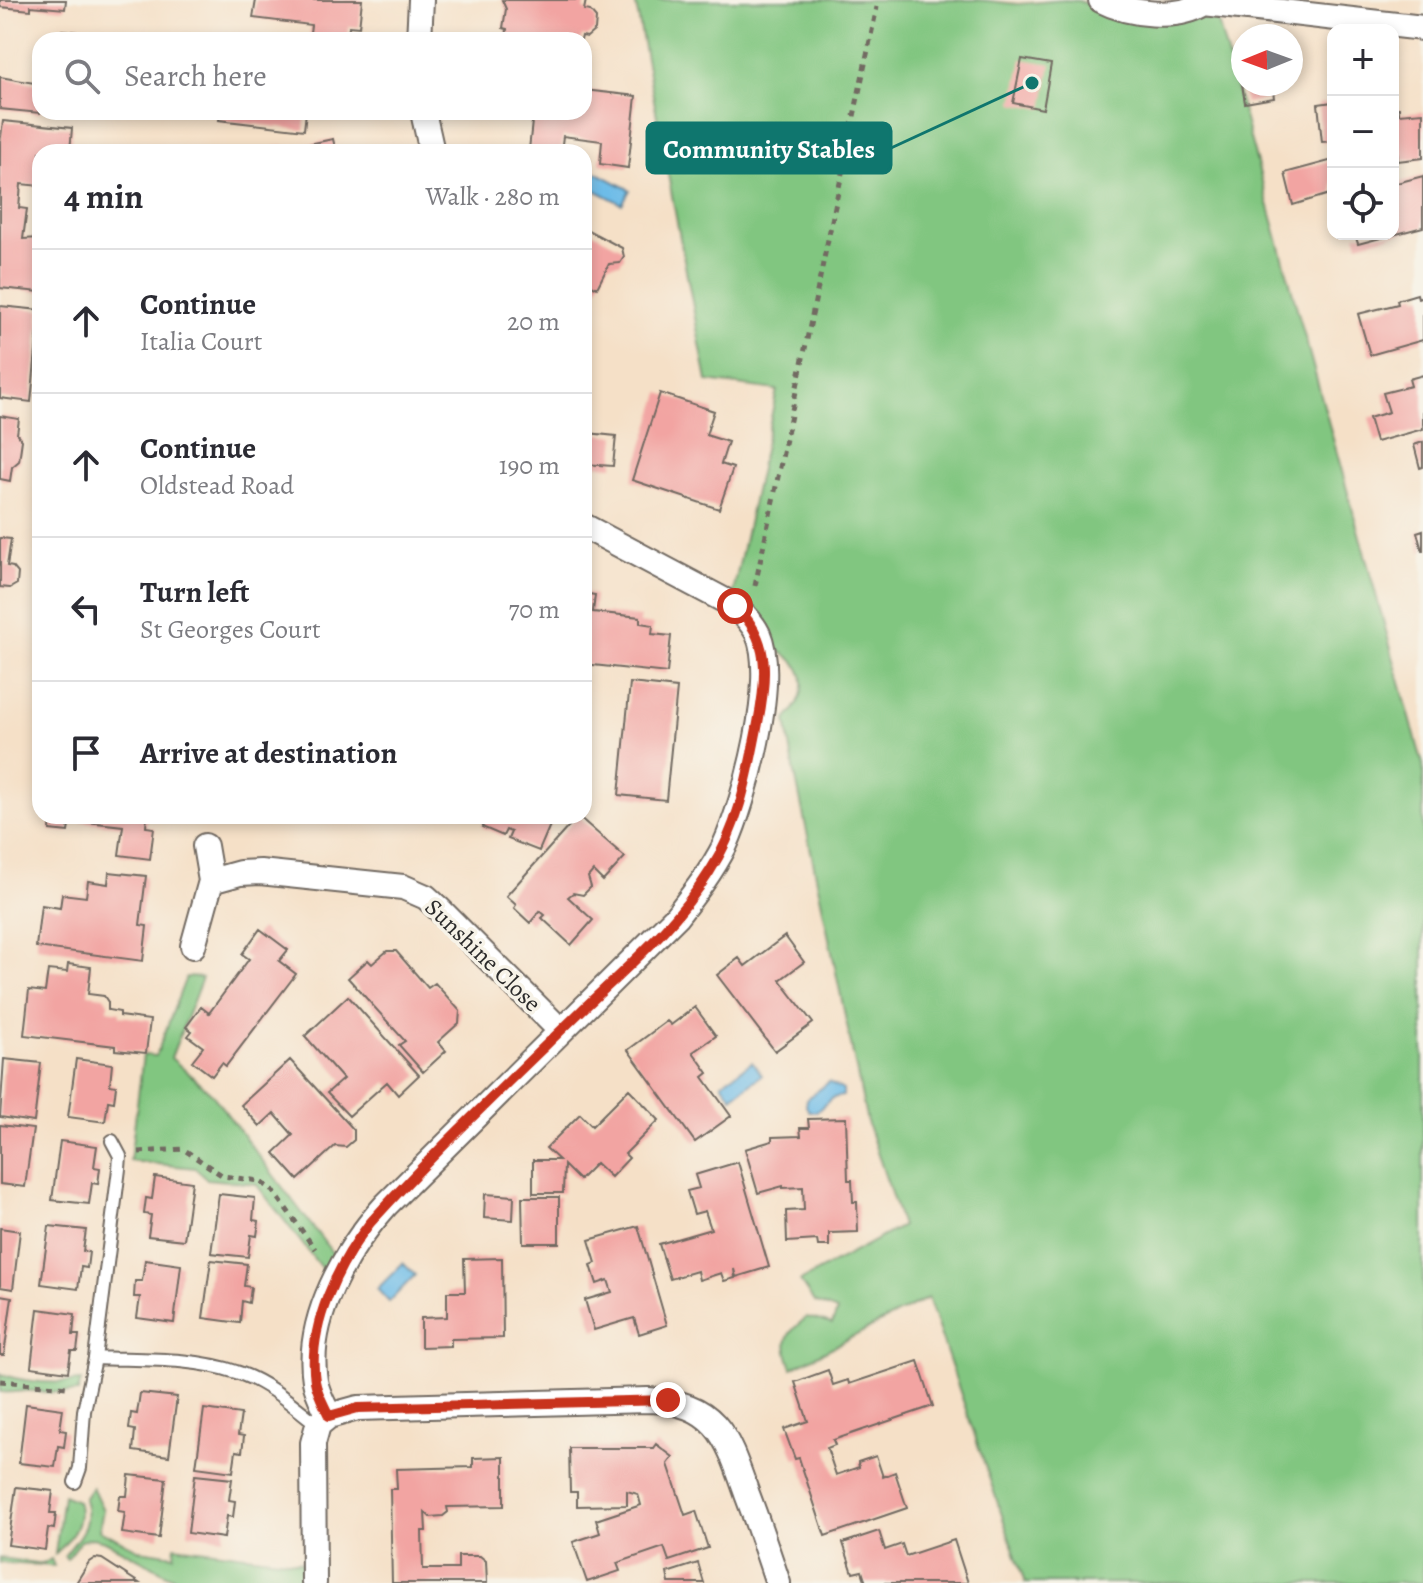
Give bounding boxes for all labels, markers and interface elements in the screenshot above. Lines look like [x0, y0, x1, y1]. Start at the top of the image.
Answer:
north arrow [1231, 24, 1303, 96]
map controls [1327, 24, 1399, 240]
button: + [1327, 24, 1399, 96]
search box [32, 32, 592, 120]
icon: search [60, 54, 104, 98]
text: Search here [124, 56, 267, 96]
button: − [1327, 96, 1399, 168]
callout: Community Stables [647, 123, 891, 173]
text: Community Stables [663, 132, 875, 167]
button: locate [1327, 168, 1399, 240]
text: 4 min [64, 173, 143, 220]
text: Walk · 280 m [425, 179, 560, 214]
text: Continue [140, 284, 256, 324]
icon: ahead [64, 299, 108, 343]
text: 20 m [507, 304, 560, 339]
text: Italia Court [140, 324, 262, 359]
text: Continue [140, 428, 256, 468]
icon: ahead [64, 443, 108, 487]
text: 190 m [499, 448, 560, 483]
text: Oldstead Road [140, 468, 294, 503]
text: Turn left [140, 572, 249, 612]
icon: left [64, 587, 108, 631]
route start [717, 588, 753, 624]
text: 70 m [508, 592, 560, 627]
text: St Georges Court [140, 612, 320, 647]
icon: arrive [64, 731, 108, 775]
text: Arrive at destination [140, 733, 397, 773]
street label: Sunshine Close [418, 891, 548, 1019]
route end [650, 1382, 686, 1418]

